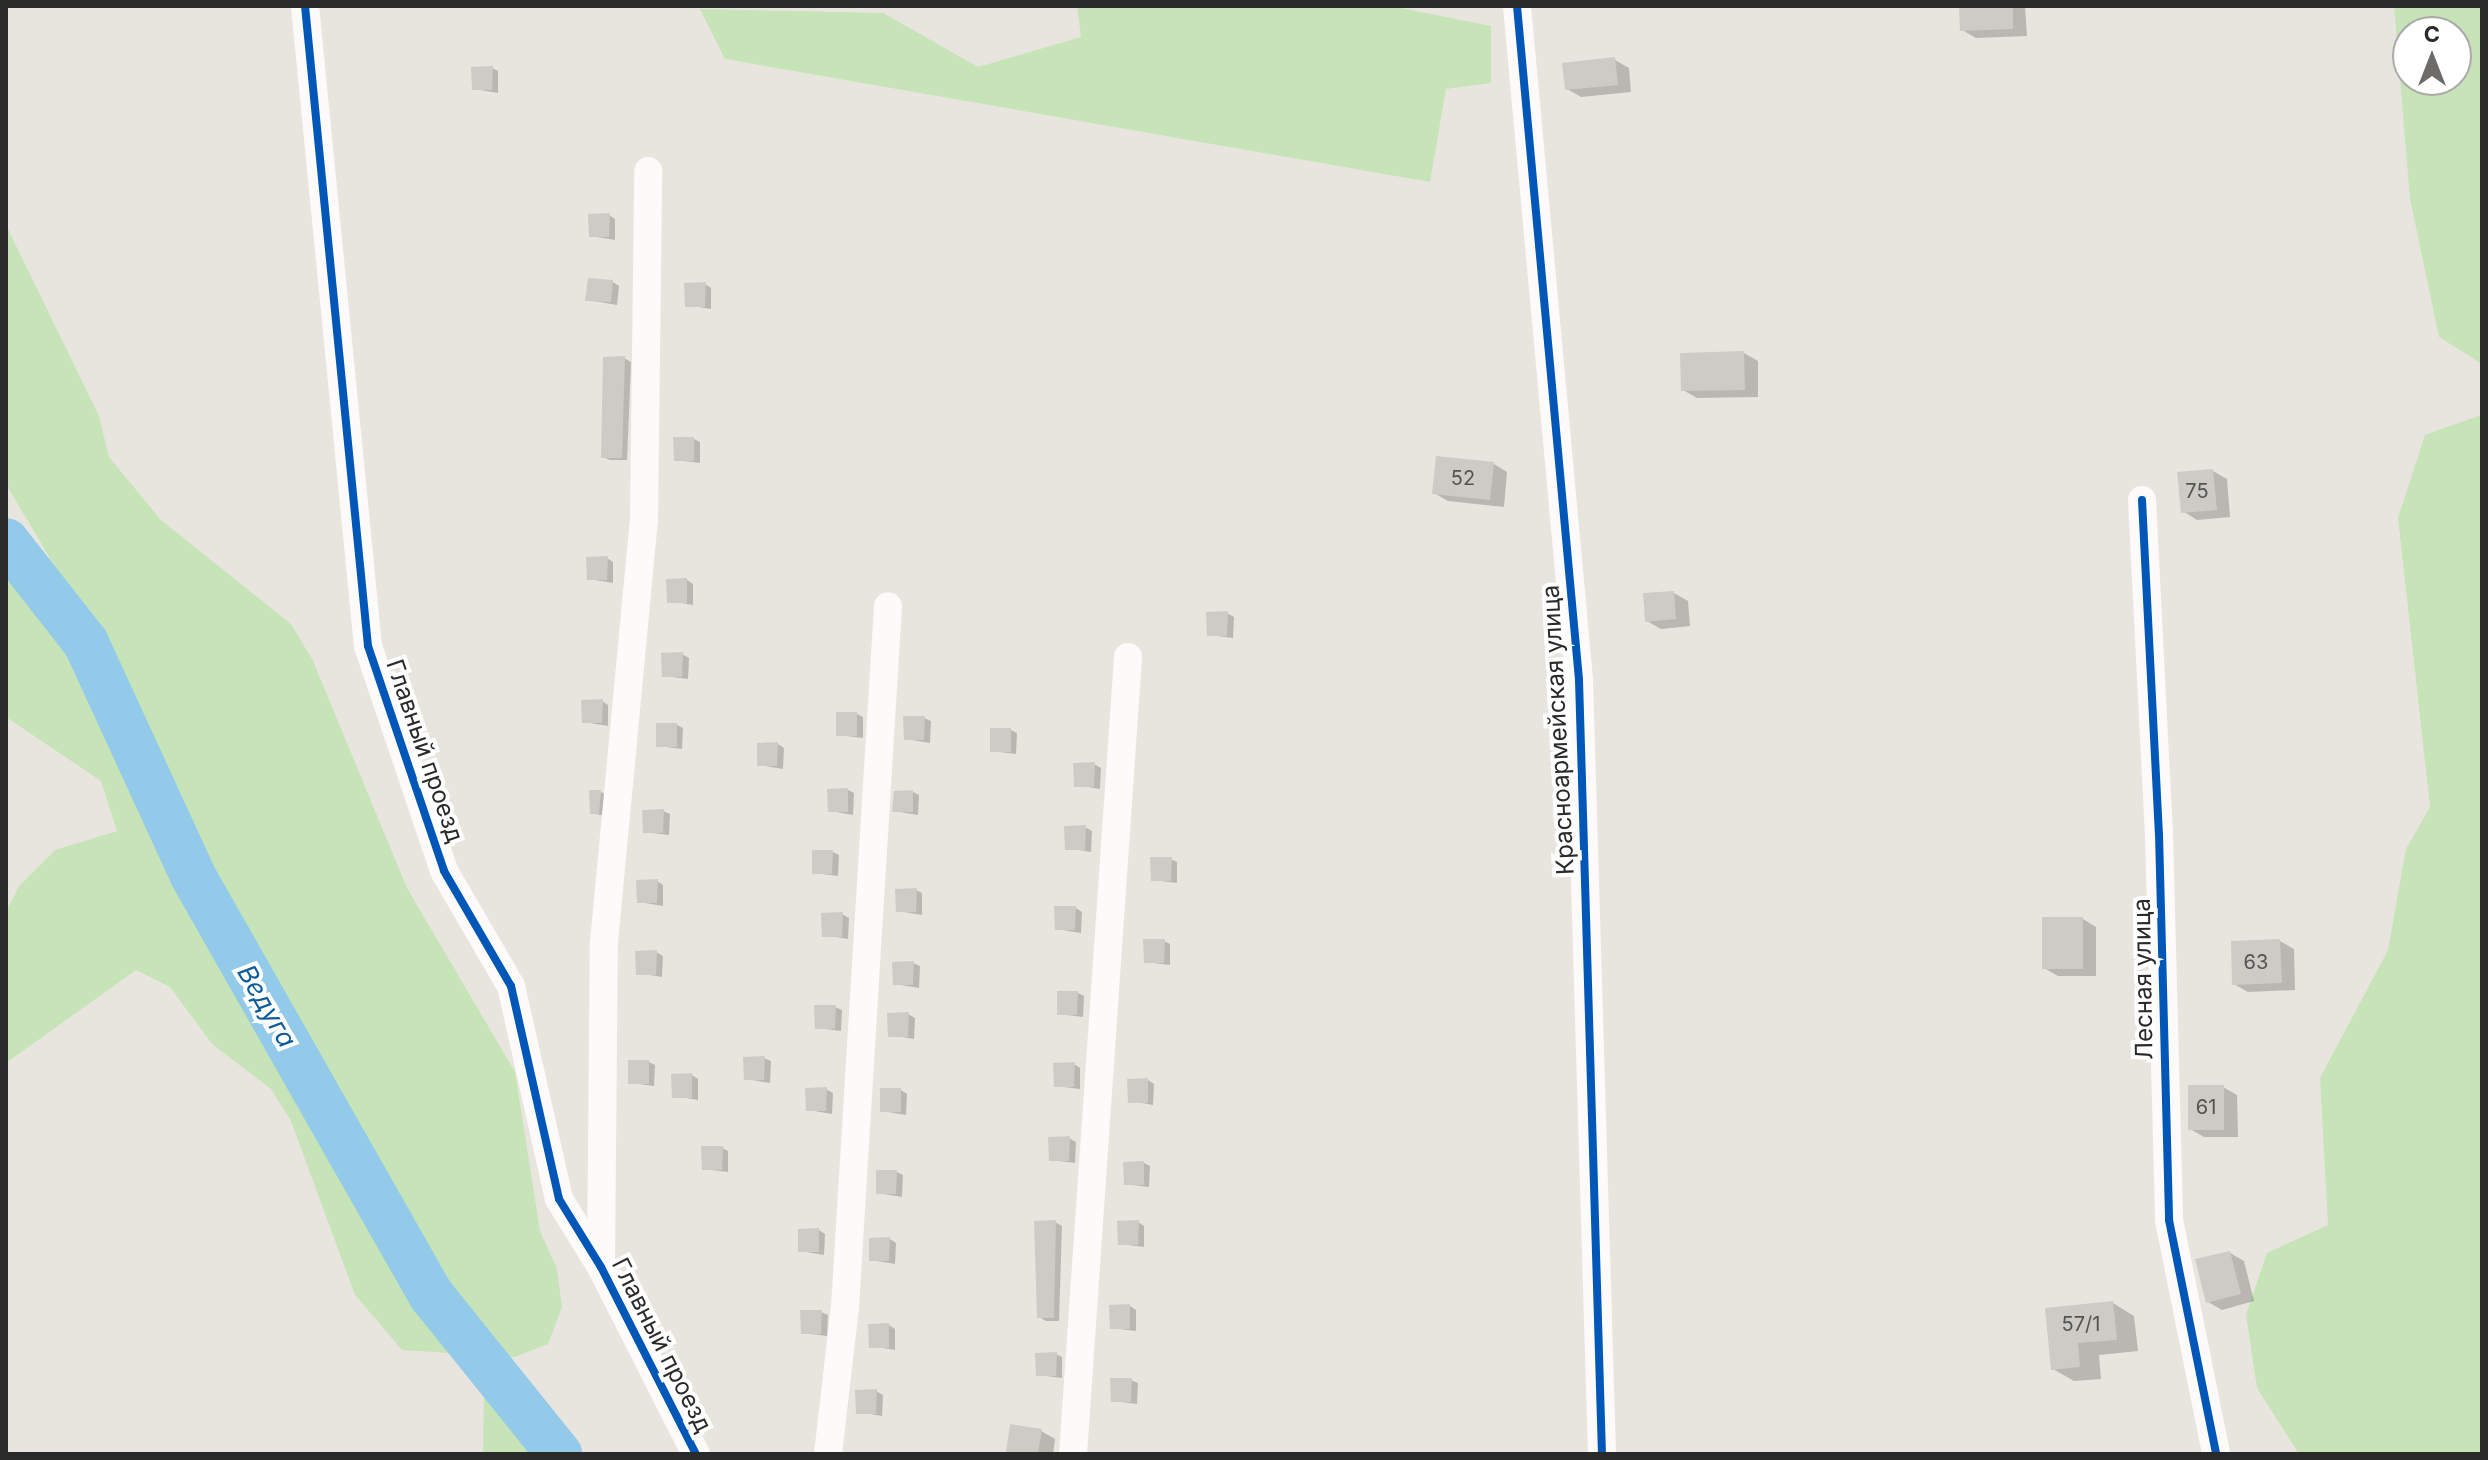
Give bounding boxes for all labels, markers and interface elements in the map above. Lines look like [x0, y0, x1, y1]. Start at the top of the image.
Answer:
north arrow [2392, 16, 2472, 96]
text: С [2424, 21, 2440, 47]
house number: 52 [1451, 466, 1475, 490]
house number: 75 [2185, 479, 2209, 503]
street label: Красноармейская улица [1536, 584, 1580, 876]
street label: Главный проезд [380, 656, 470, 846]
street label: Лесная улица [2127, 898, 2159, 1060]
house number: 63 [2244, 950, 2268, 974]
water label: Ведуга [231, 959, 303, 1053]
house number: 61 [2196, 1095, 2216, 1119]
street label: Главный проезд [606, 1253, 718, 1437]
house number: 57/1 [2062, 1312, 2100, 1336]

